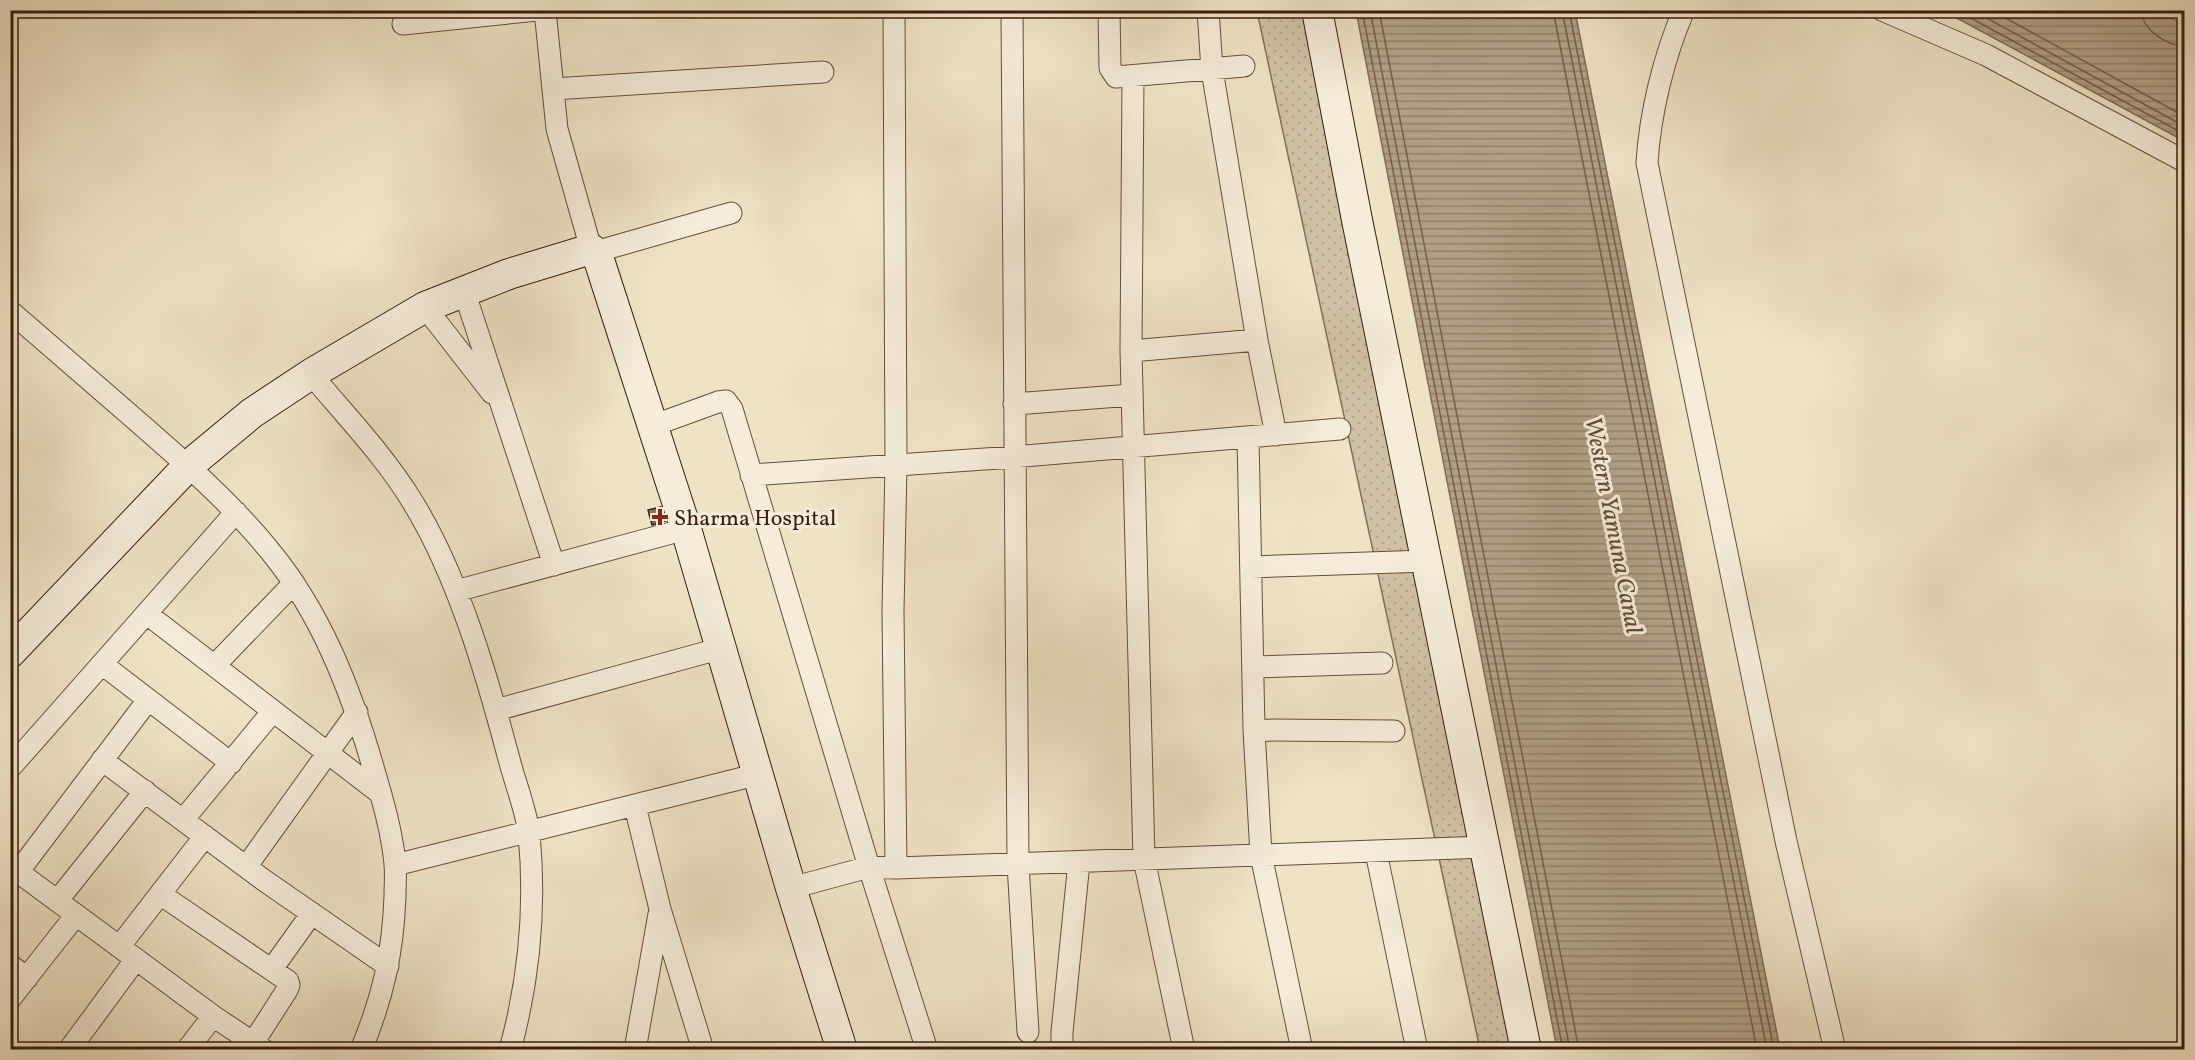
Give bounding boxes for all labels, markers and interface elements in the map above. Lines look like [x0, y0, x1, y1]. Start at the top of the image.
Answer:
water label: Western Yamuna Canal [1574, 414, 1650, 637]
place label: Sharma Hospital [674, 504, 836, 535]
marker: Sharma Hospital [651, 508, 669, 526]

